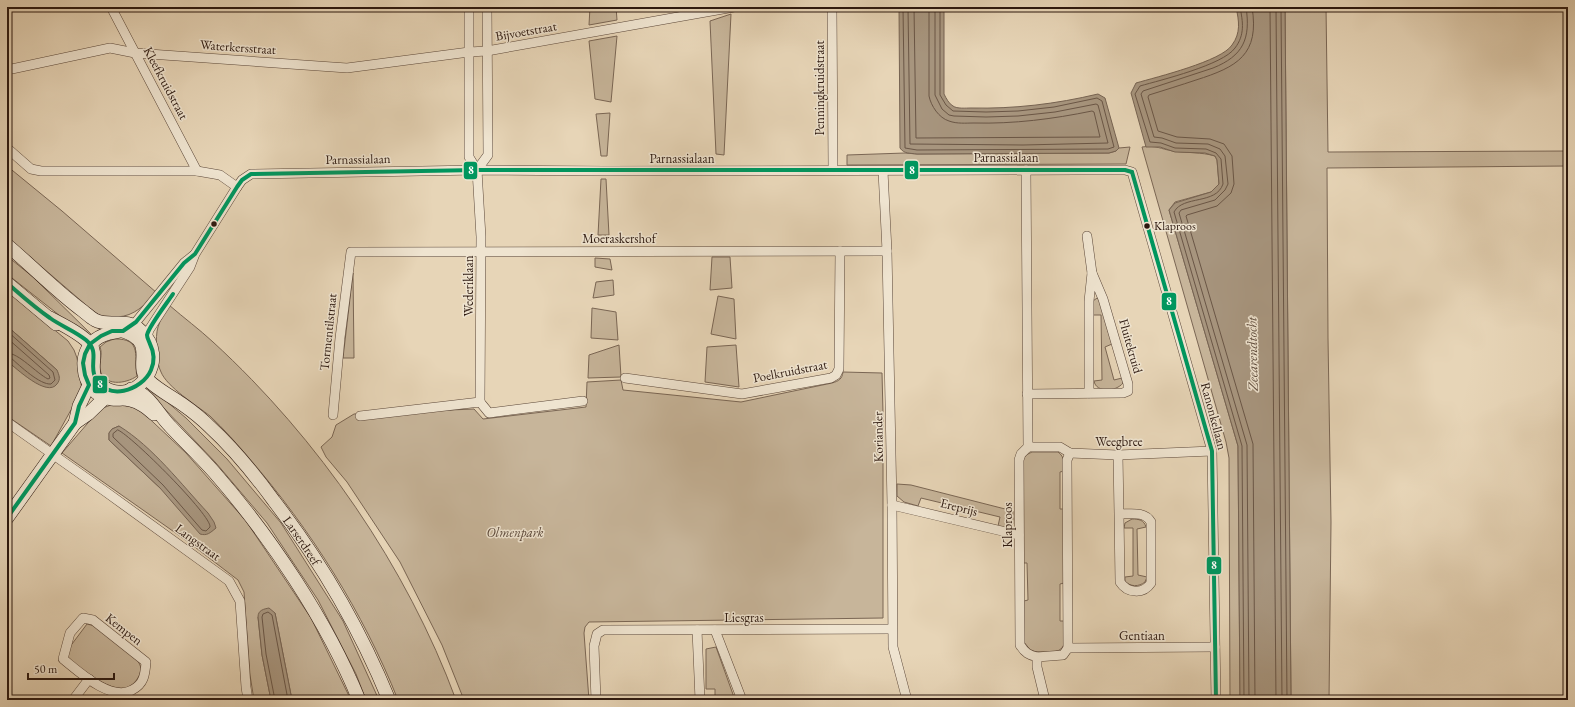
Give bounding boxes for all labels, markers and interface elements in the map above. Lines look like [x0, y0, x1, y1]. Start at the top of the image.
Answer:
street label: Bijvoetstraat [494, 17, 558, 45]
street label: Waterkersstraat [199, 36, 277, 58]
street label: Penningkruidstraat [811, 40, 828, 136]
street label: Kleefkruidstraat [140, 44, 192, 122]
street label: Parnassialaan [973, 149, 1039, 166]
street label: Parnassialaan [325, 150, 391, 168]
street label: Parnassialaan [649, 150, 715, 167]
line badge: 8 [904, 160, 919, 180]
line badge: 8 [463, 161, 478, 180]
text: 8 [468, 163, 474, 177]
text: 8 [909, 163, 915, 177]
place label: Klaproos [1154, 218, 1196, 234]
unlabelled marker [209, 219, 219, 229]
marker: Klaproos [1142, 221, 1152, 231]
street label: Moeraskershof [582, 230, 658, 247]
street label: Wederiklaan [460, 255, 477, 317]
line badge: 8 [1161, 292, 1177, 311]
street label: Tormentilstraat [315, 293, 341, 371]
text: 8 [1166, 294, 1172, 308]
water label: Zeearendtocht [1242, 316, 1262, 392]
street label: Fluitekruid [1115, 317, 1147, 376]
street label: Poelkruidstraat [751, 355, 829, 387]
line badge: 8 [92, 375, 108, 394]
text: 8 [97, 377, 103, 391]
street label: Ranonkellaan [1197, 380, 1231, 452]
street label: Koriander [869, 411, 887, 463]
street label: Weegbree [1095, 433, 1143, 450]
street label: Ereprijs [938, 494, 980, 520]
street label: Klaproos [999, 502, 1016, 548]
street label: Larserdreef [280, 512, 326, 570]
street label: Langstraat [172, 520, 224, 564]
park label: Olmenpark [487, 524, 544, 541]
line badge: 8 [1206, 556, 1222, 575]
text: 8 [1211, 558, 1217, 572]
street label: Kempen [102, 609, 146, 649]
street label: Liesgras [724, 609, 764, 626]
street label: Gentiaan [1119, 627, 1165, 644]
scale bar [28, 655, 114, 681]
text: 50 m [34, 661, 58, 677]

